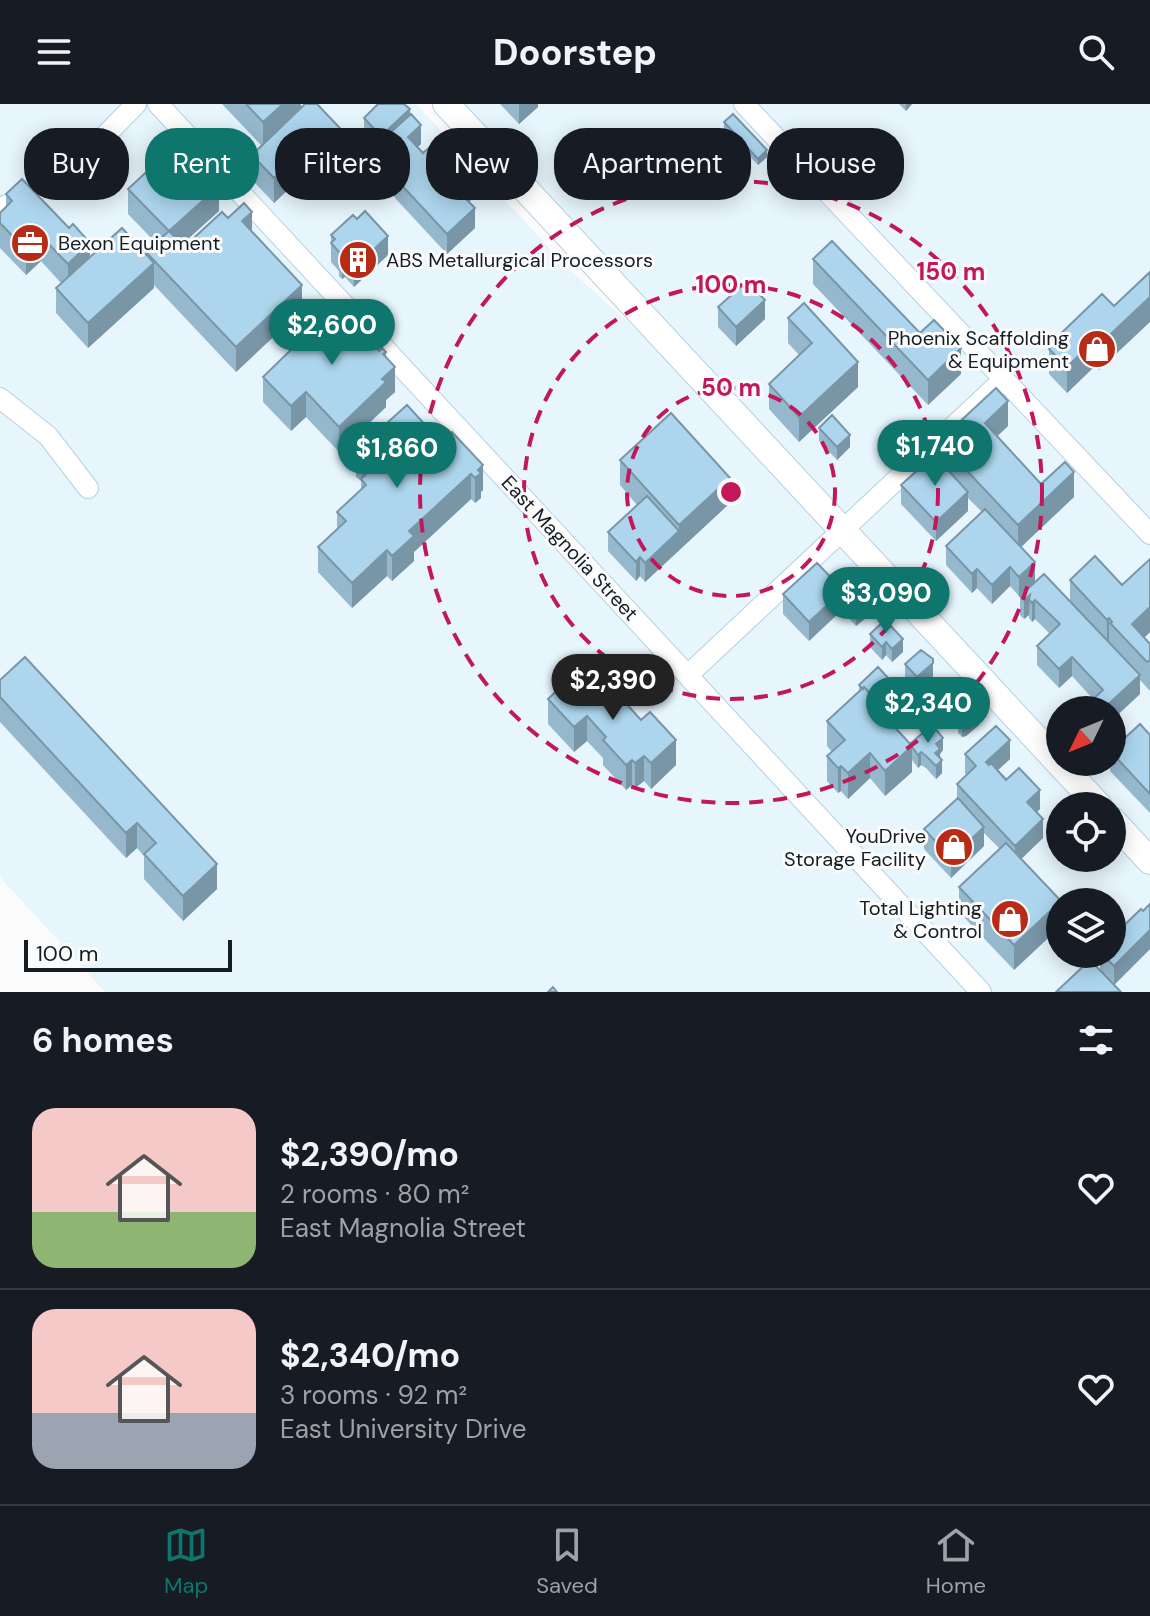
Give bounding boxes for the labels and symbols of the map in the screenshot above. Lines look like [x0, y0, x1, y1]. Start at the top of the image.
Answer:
office icon: Bexon Equipment [9, 222, 51, 264]
place label: Bexon Equipment [58, 230, 220, 256]
building icon: ABS Metallurgical Processors [337, 239, 379, 281]
place label: ABS Metallurgical Processors [386, 247, 653, 273]
text: 150 m [917, 256, 985, 287]
text: 100 m [696, 269, 766, 300]
pin: $2,600 [267, 299, 397, 367]
place label: Phoenix Scaffolding & Equipment [888, 325, 1069, 374]
shop icon: Phoenix Scaffolding & Equipment [1076, 328, 1118, 370]
text: 50 m [701, 372, 761, 403]
pin: $1,740 [870, 420, 1000, 488]
pin: $1,860 [332, 422, 462, 490]
street label: East Magnolia Street [496, 470, 644, 626]
centre of rings [717, 478, 745, 506]
pin: $3,090 [821, 567, 951, 635]
pin: $2,390 [548, 654, 678, 722]
pin: $2,340 [863, 677, 993, 745]
north arrow [1046, 696, 1126, 776]
place label: YouDrive Storage Facility [784, 823, 926, 872]
shop icon: YouDrive Storage Facility [933, 826, 975, 868]
place label: Total Lighting & Control [859, 895, 982, 944]
shop icon: Total Lighting & Control [989, 898, 1031, 940]
scale bar [24, 936, 232, 972]

